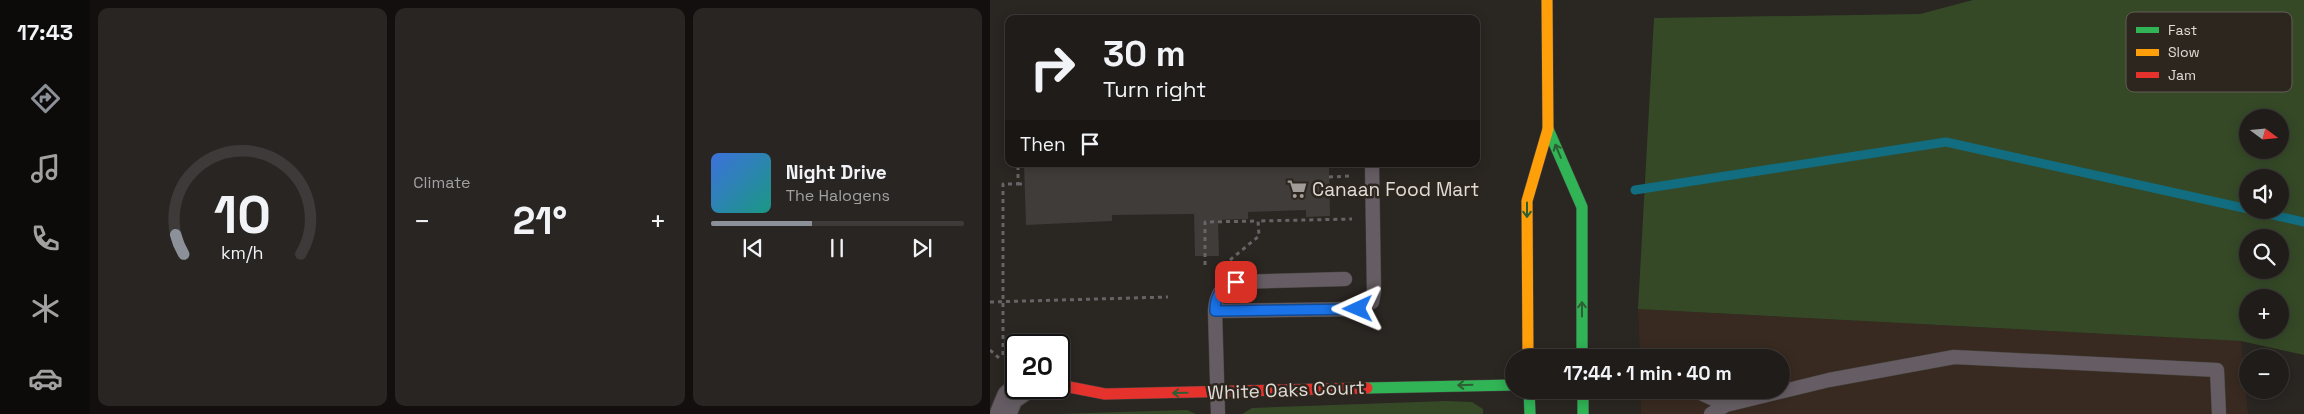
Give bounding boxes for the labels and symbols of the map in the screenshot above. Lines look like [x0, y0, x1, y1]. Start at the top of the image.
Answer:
legend [2126, 12, 2292, 92]
text: Fast [2168, 21, 2197, 39]
text: Slow [2168, 43, 2200, 61]
text: Jam [2168, 66, 2196, 84]
north arrow [2239, 109, 2289, 159]
one-way arrow [1552, 144, 1562, 159]
place label: Canaan Food Mart [1312, 177, 1479, 202]
supermarket icon: Canaan Food Mart [1286, 178, 1308, 200]
one-way arrow [1522, 201, 1532, 217]
pin [1215, 261, 1257, 303]
position arrow [1331, 282, 1383, 334]
one-way arrow [1577, 301, 1587, 318]
speed limit sign: 20 [1005, 334, 1070, 399]
street label: White Oaks Court [1207, 375, 1365, 405]
one-way arrow [1457, 380, 1473, 389]
one-way arrow [1172, 388, 1188, 397]

